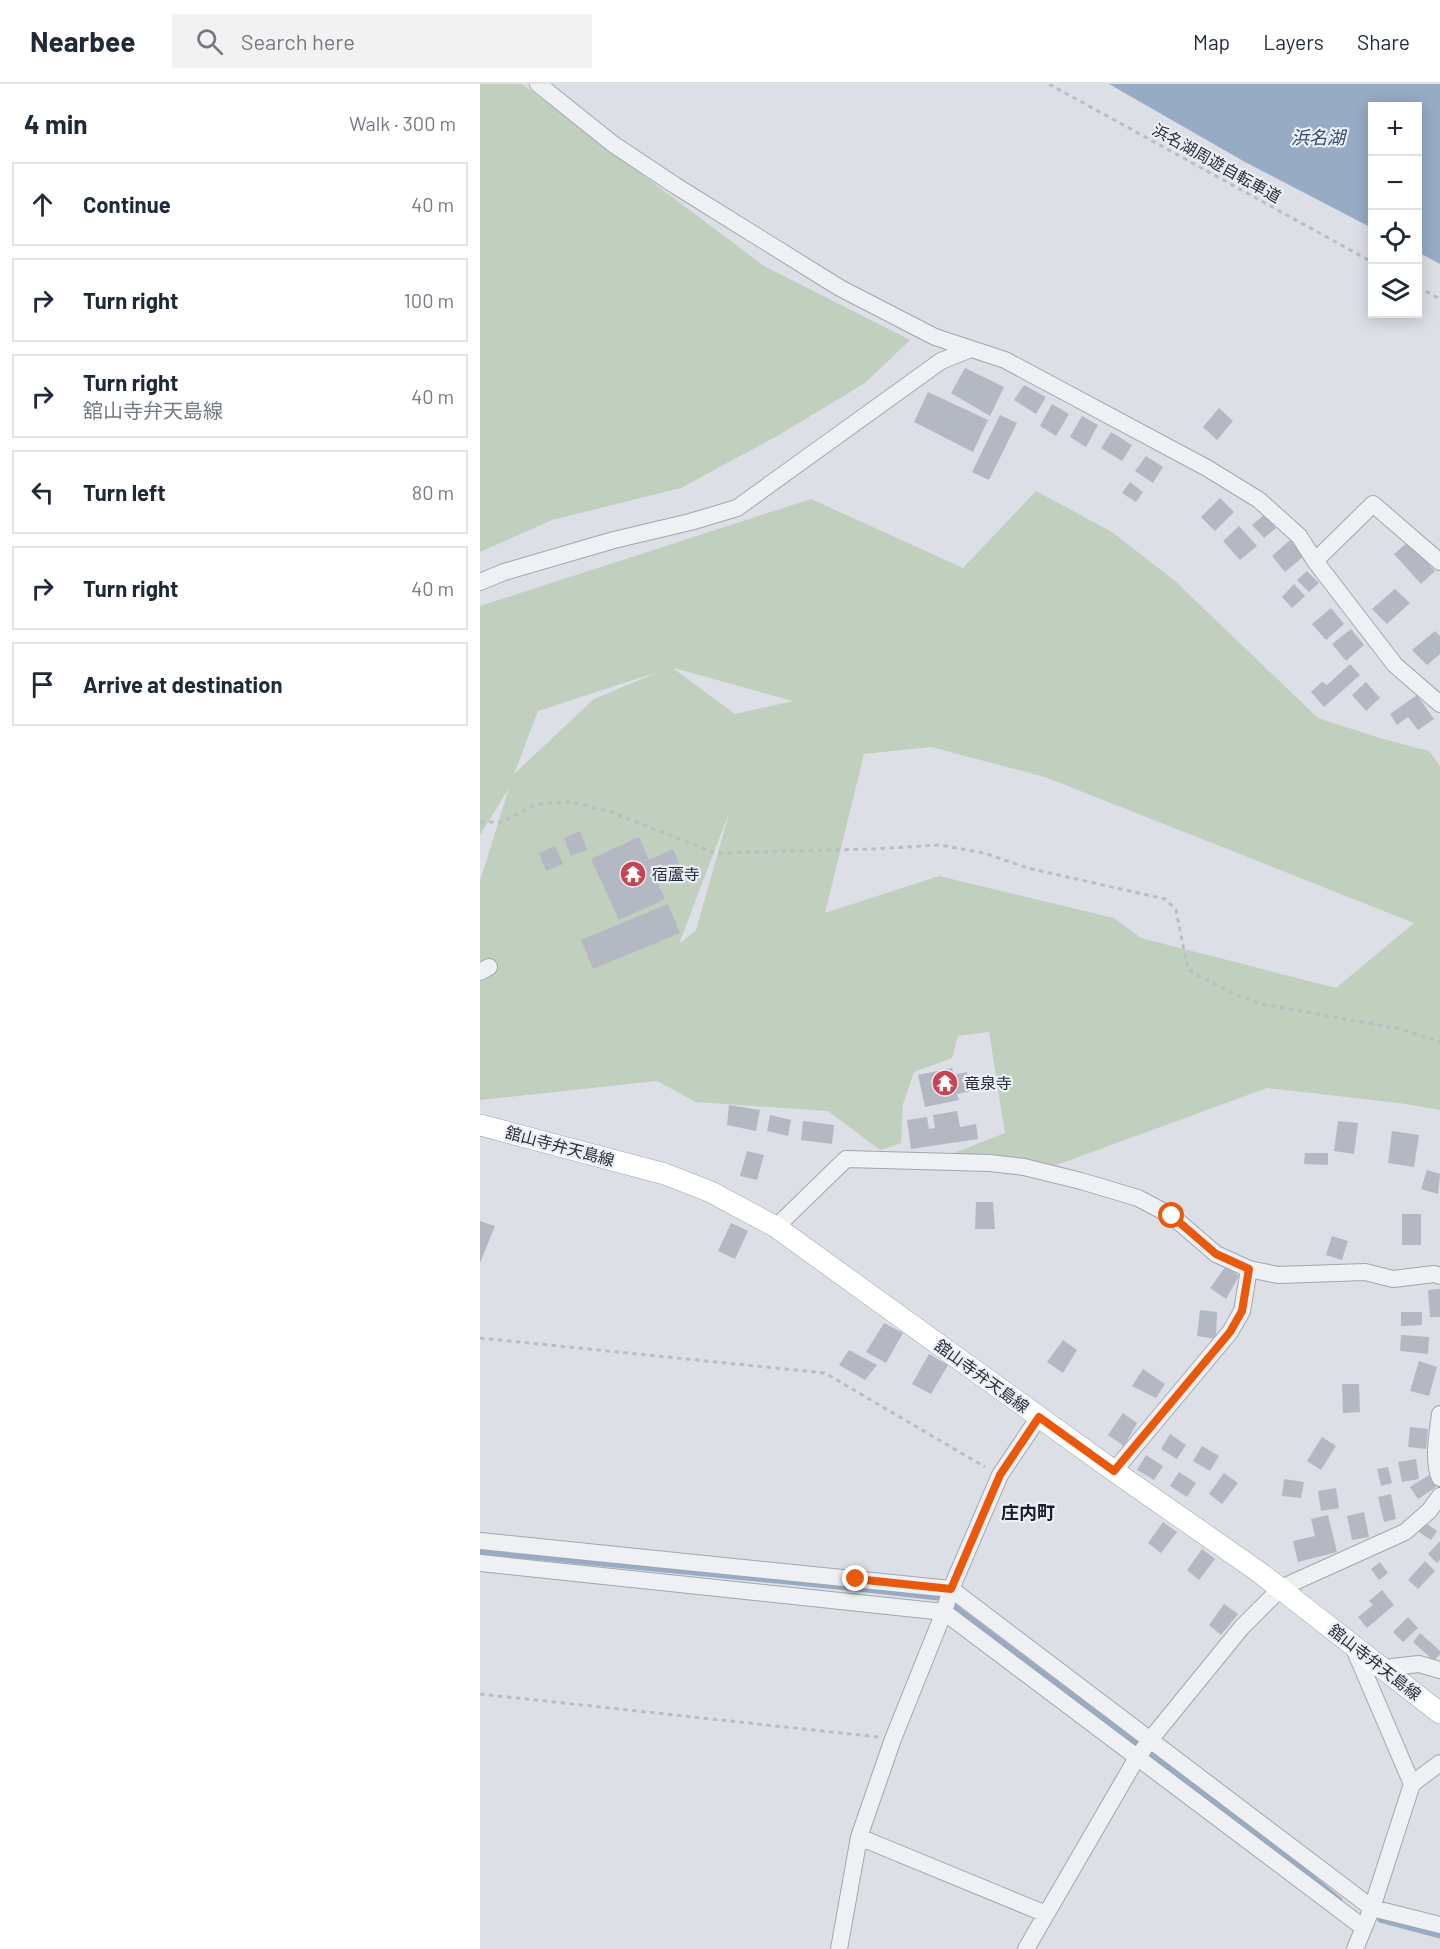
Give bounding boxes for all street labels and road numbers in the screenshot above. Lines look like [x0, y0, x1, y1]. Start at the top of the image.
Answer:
street label: 浜名湖周遊自転車道 [1150, 119, 1285, 206]
street label: 舘山寺弁天島線 [504, 1122, 617, 1169]
street label: 舘山寺弁天島線 [931, 1335, 1033, 1416]
street label: 舘山寺弁天島線 [1325, 1620, 1425, 1704]

